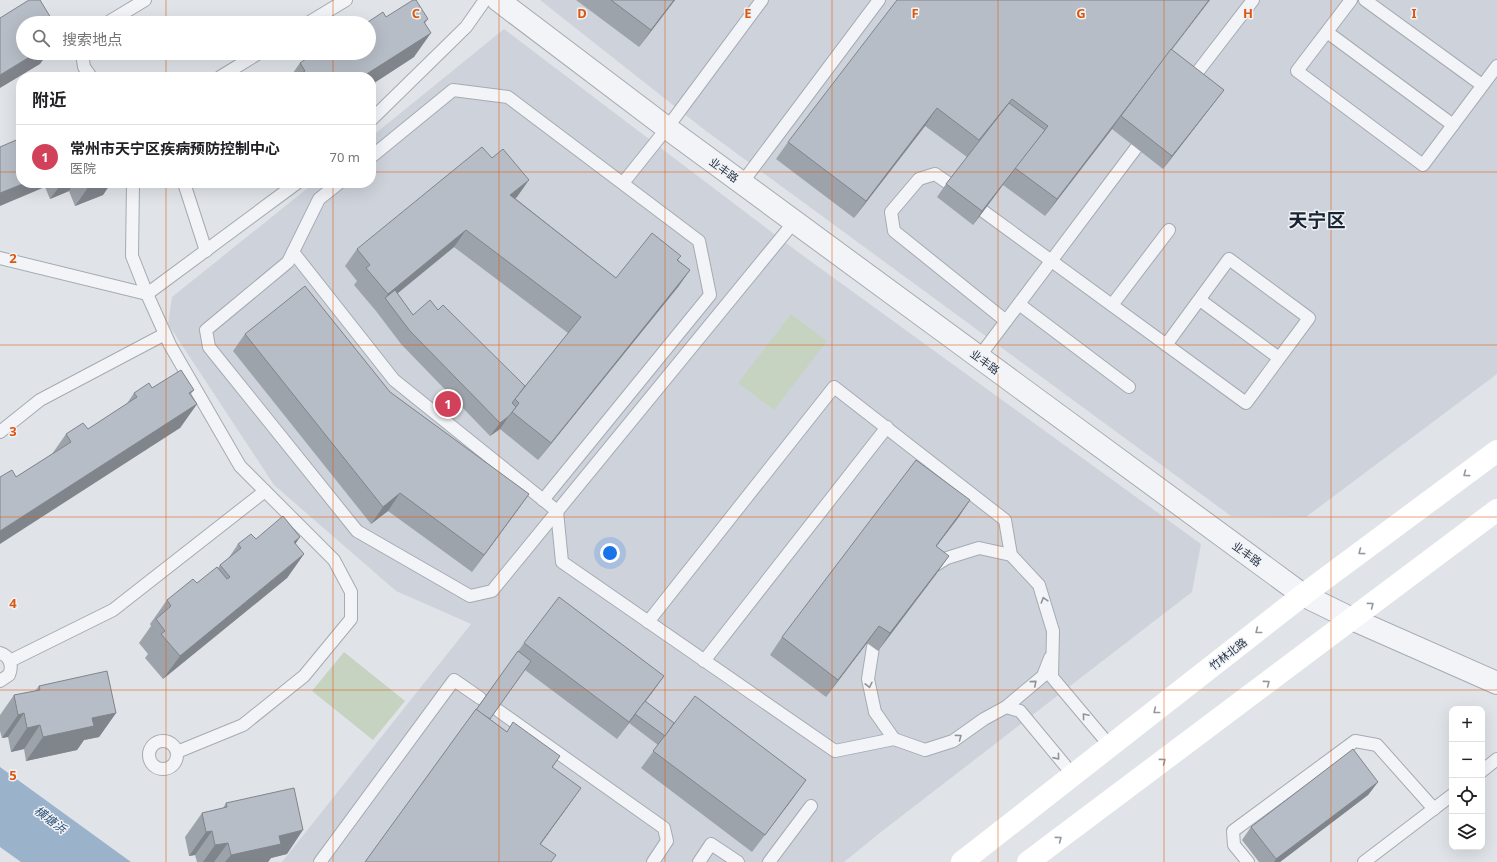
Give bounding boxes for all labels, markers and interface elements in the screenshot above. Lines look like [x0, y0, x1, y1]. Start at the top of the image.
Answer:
text: C [412, 4, 420, 22]
text: D [577, 4, 587, 22]
text: E [744, 4, 752, 22]
text: F [911, 4, 919, 22]
text: G [1076, 4, 1086, 22]
text: H [1243, 4, 1253, 22]
text: I [1411, 4, 1417, 22]
search box [16, 16, 376, 60]
icon: search [30, 27, 52, 49]
text: 搜索地点 [62, 29, 122, 49]
text: 附近 [32, 88, 66, 111]
text: 常州市天宁区疾病预防控制中心 [70, 138, 280, 158]
text: 1 [41, 148, 49, 166]
text: 70 m [330, 148, 360, 166]
street label: 业丰路 [707, 154, 742, 185]
text: 医院 [70, 159, 96, 177]
district label: 天宁区 [1288, 207, 1346, 233]
text: 2 [9, 249, 17, 267]
street label: 业丰路 [968, 346, 1003, 377]
pin: 1 [435, 389, 461, 419]
text: 3 [9, 422, 17, 440]
one-way arrow [1463, 470, 1470, 477]
street label: 业丰路 [1230, 538, 1265, 569]
your location [600, 543, 620, 563]
one-way arrow [1359, 547, 1366, 554]
text: 4 [9, 594, 17, 612]
one-way arrow [1040, 596, 1049, 603]
one-way arrow [1367, 603, 1374, 610]
one-way arrow [1255, 626, 1262, 633]
street label: 竹林北路 [1206, 634, 1250, 673]
one-way arrow [1030, 680, 1037, 687]
one-way arrow [1263, 680, 1270, 687]
one-way arrow [865, 682, 873, 689]
one-way arrow [1153, 706, 1160, 713]
map controls [1449, 706, 1485, 850]
button: + [1449, 706, 1485, 742]
one-way arrow [1083, 714, 1090, 721]
one-way arrow [955, 734, 962, 742]
button: − [1449, 742, 1485, 778]
one-way arrow [1053, 752, 1060, 759]
one-way arrow [1159, 758, 1166, 765]
text: 5 [9, 766, 17, 784]
button: locate [1449, 778, 1485, 814]
water label: 横塘浜 [31, 802, 71, 838]
button: layers [1449, 814, 1485, 850]
one-way arrow [1055, 836, 1062, 843]

